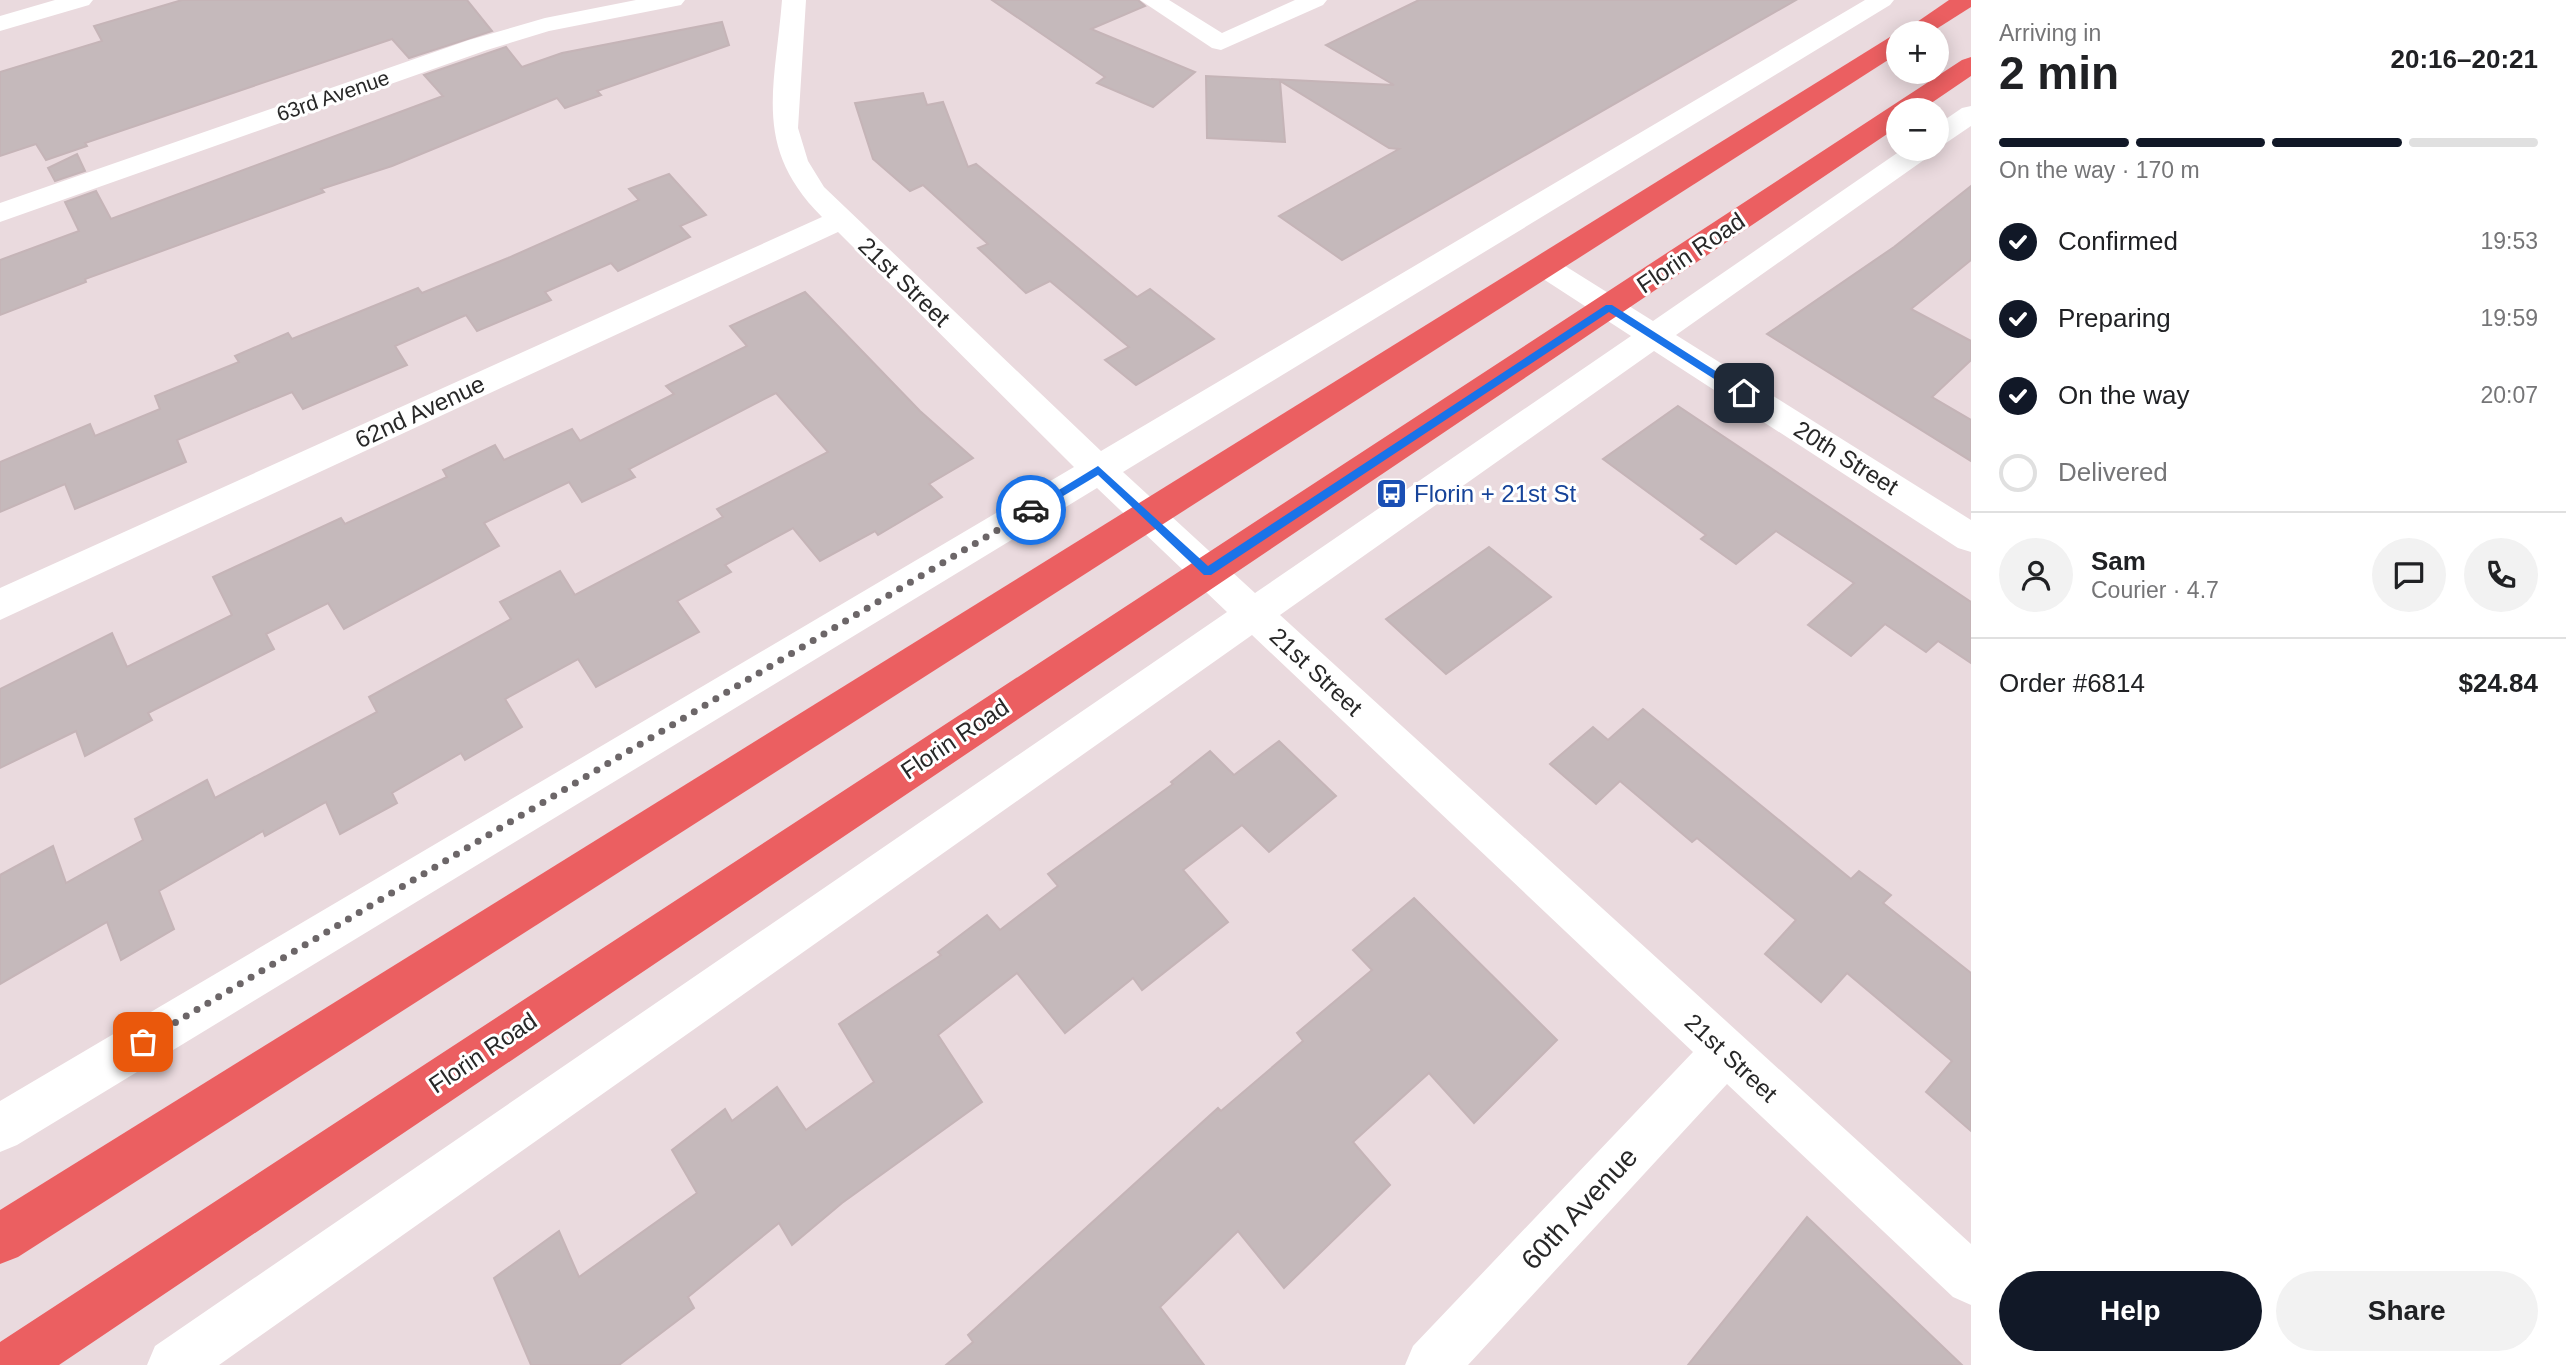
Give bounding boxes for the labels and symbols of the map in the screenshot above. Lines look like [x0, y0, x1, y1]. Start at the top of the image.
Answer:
street label: 63rd Avenue [274, 66, 392, 126]
street label: Florin Road [1632, 207, 1750, 298]
street label: 21st Street [853, 232, 956, 332]
pin [1714, 363, 1774, 423]
street label: 62nd Avenue [351, 370, 489, 453]
street label: 20th Street [1789, 415, 1903, 500]
courier [996, 475, 1066, 545]
bus stop icon: Florin + 21st St [1374, 477, 1408, 511]
place label: Florin + 21st St [1414, 480, 1576, 507]
street label: 21st Street [1265, 622, 1368, 721]
street label: Florin Road [896, 693, 1014, 784]
street label: Florin Road [424, 1007, 542, 1098]
street label: 21st Street [1680, 1008, 1783, 1107]
pin [113, 1012, 173, 1072]
street label: 60th Avenue [1515, 1141, 1644, 1276]

